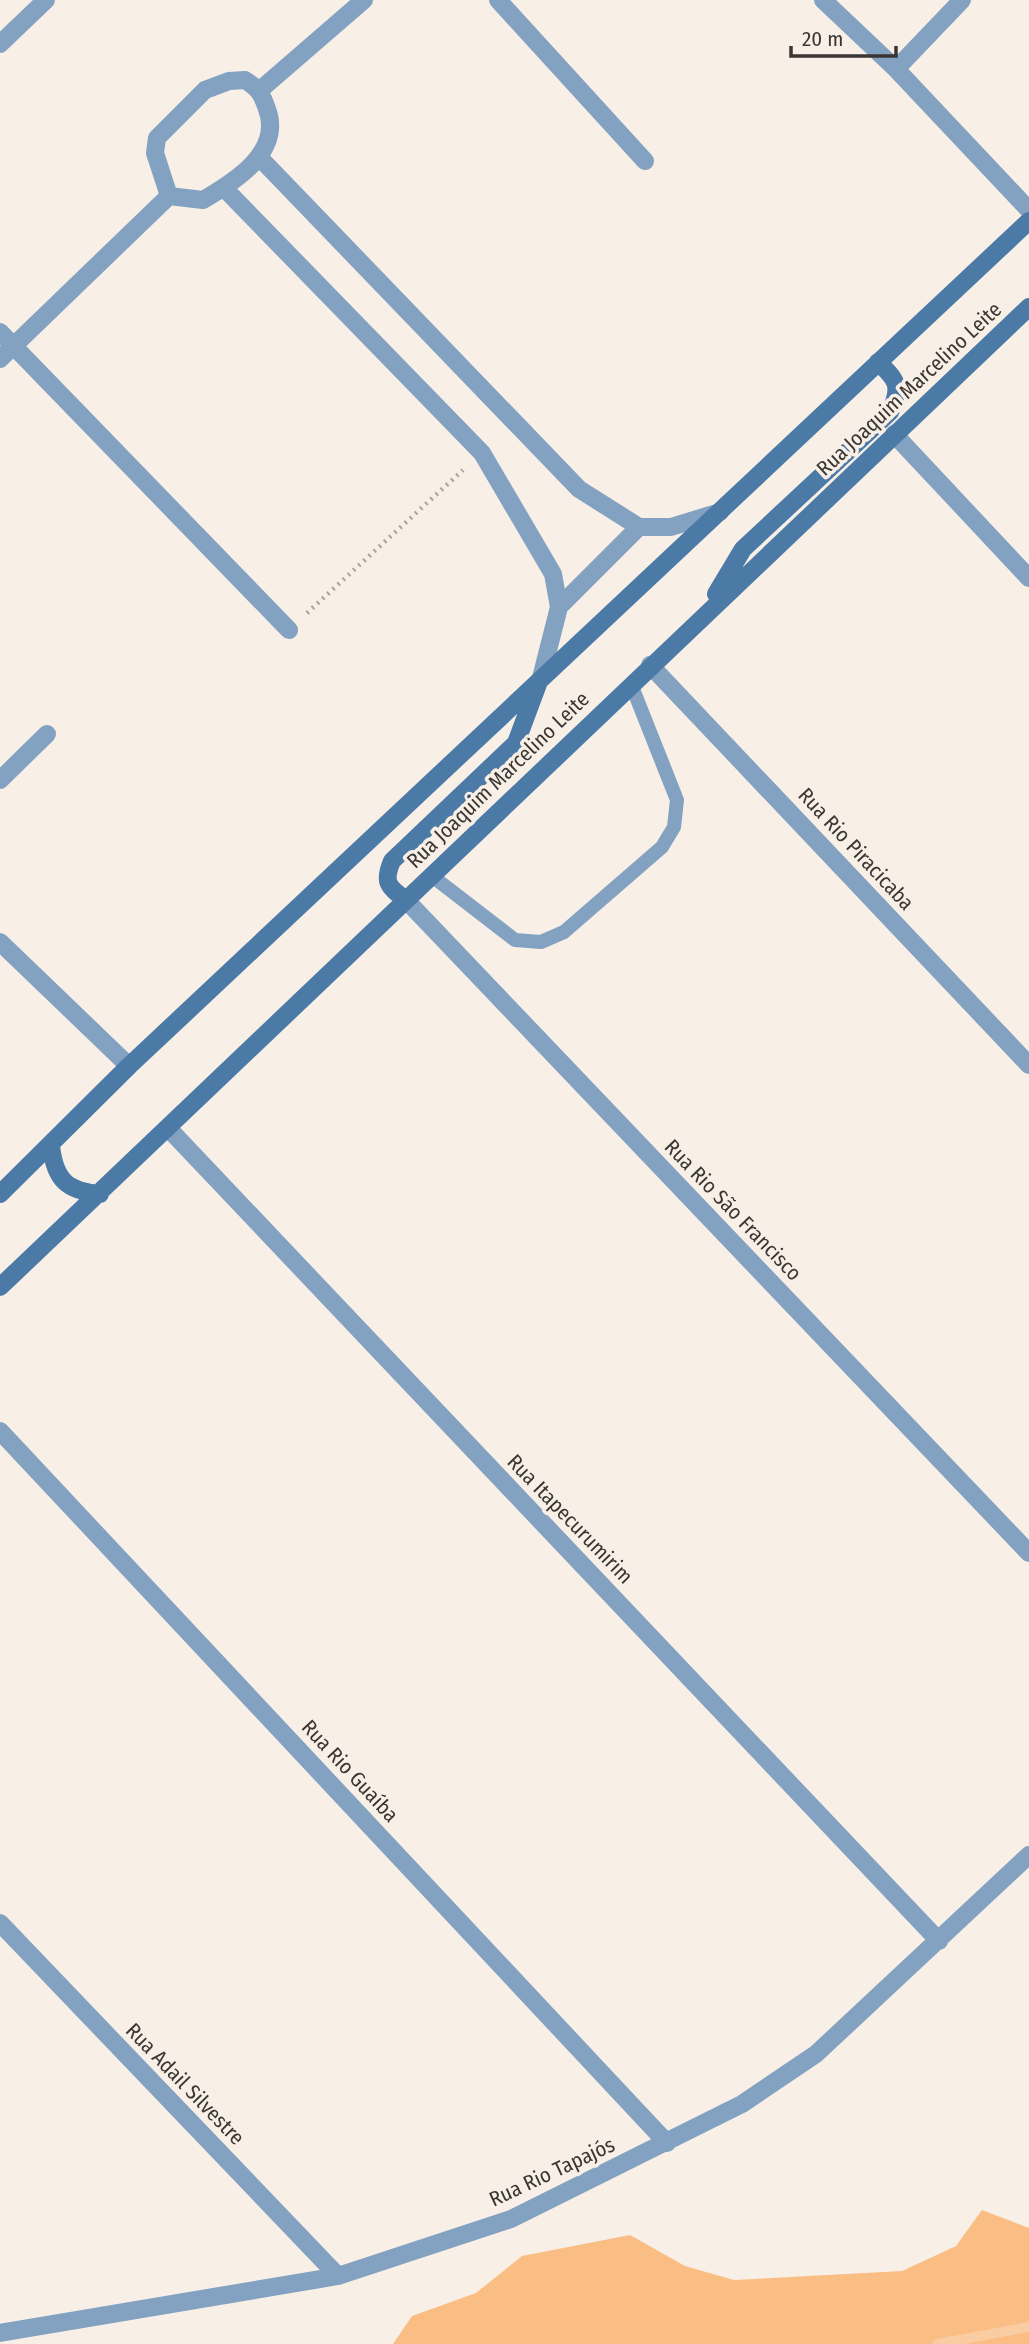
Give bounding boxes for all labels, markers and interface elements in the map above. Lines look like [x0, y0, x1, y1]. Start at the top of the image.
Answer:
scale bar [791, 14, 896, 58]
text: 20 m [802, 26, 843, 52]
street label: Rua Joaquim Marcelino Leite [811, 296, 1007, 482]
street label: Rua Joaquim Marcelino Leite [401, 686, 595, 874]
street label: Rua Rio Piracicaba [793, 782, 919, 916]
street label: Rua Rio São Francisco [659, 1134, 807, 1286]
street label: Rua Itapecurumirim [502, 1449, 638, 1589]
street label: Rua Rio Guaíba [296, 1714, 404, 1828]
street label: Rua Adail Silvestre [120, 2018, 250, 2150]
street label: Rua Rio Tapajós [485, 2132, 619, 2212]

